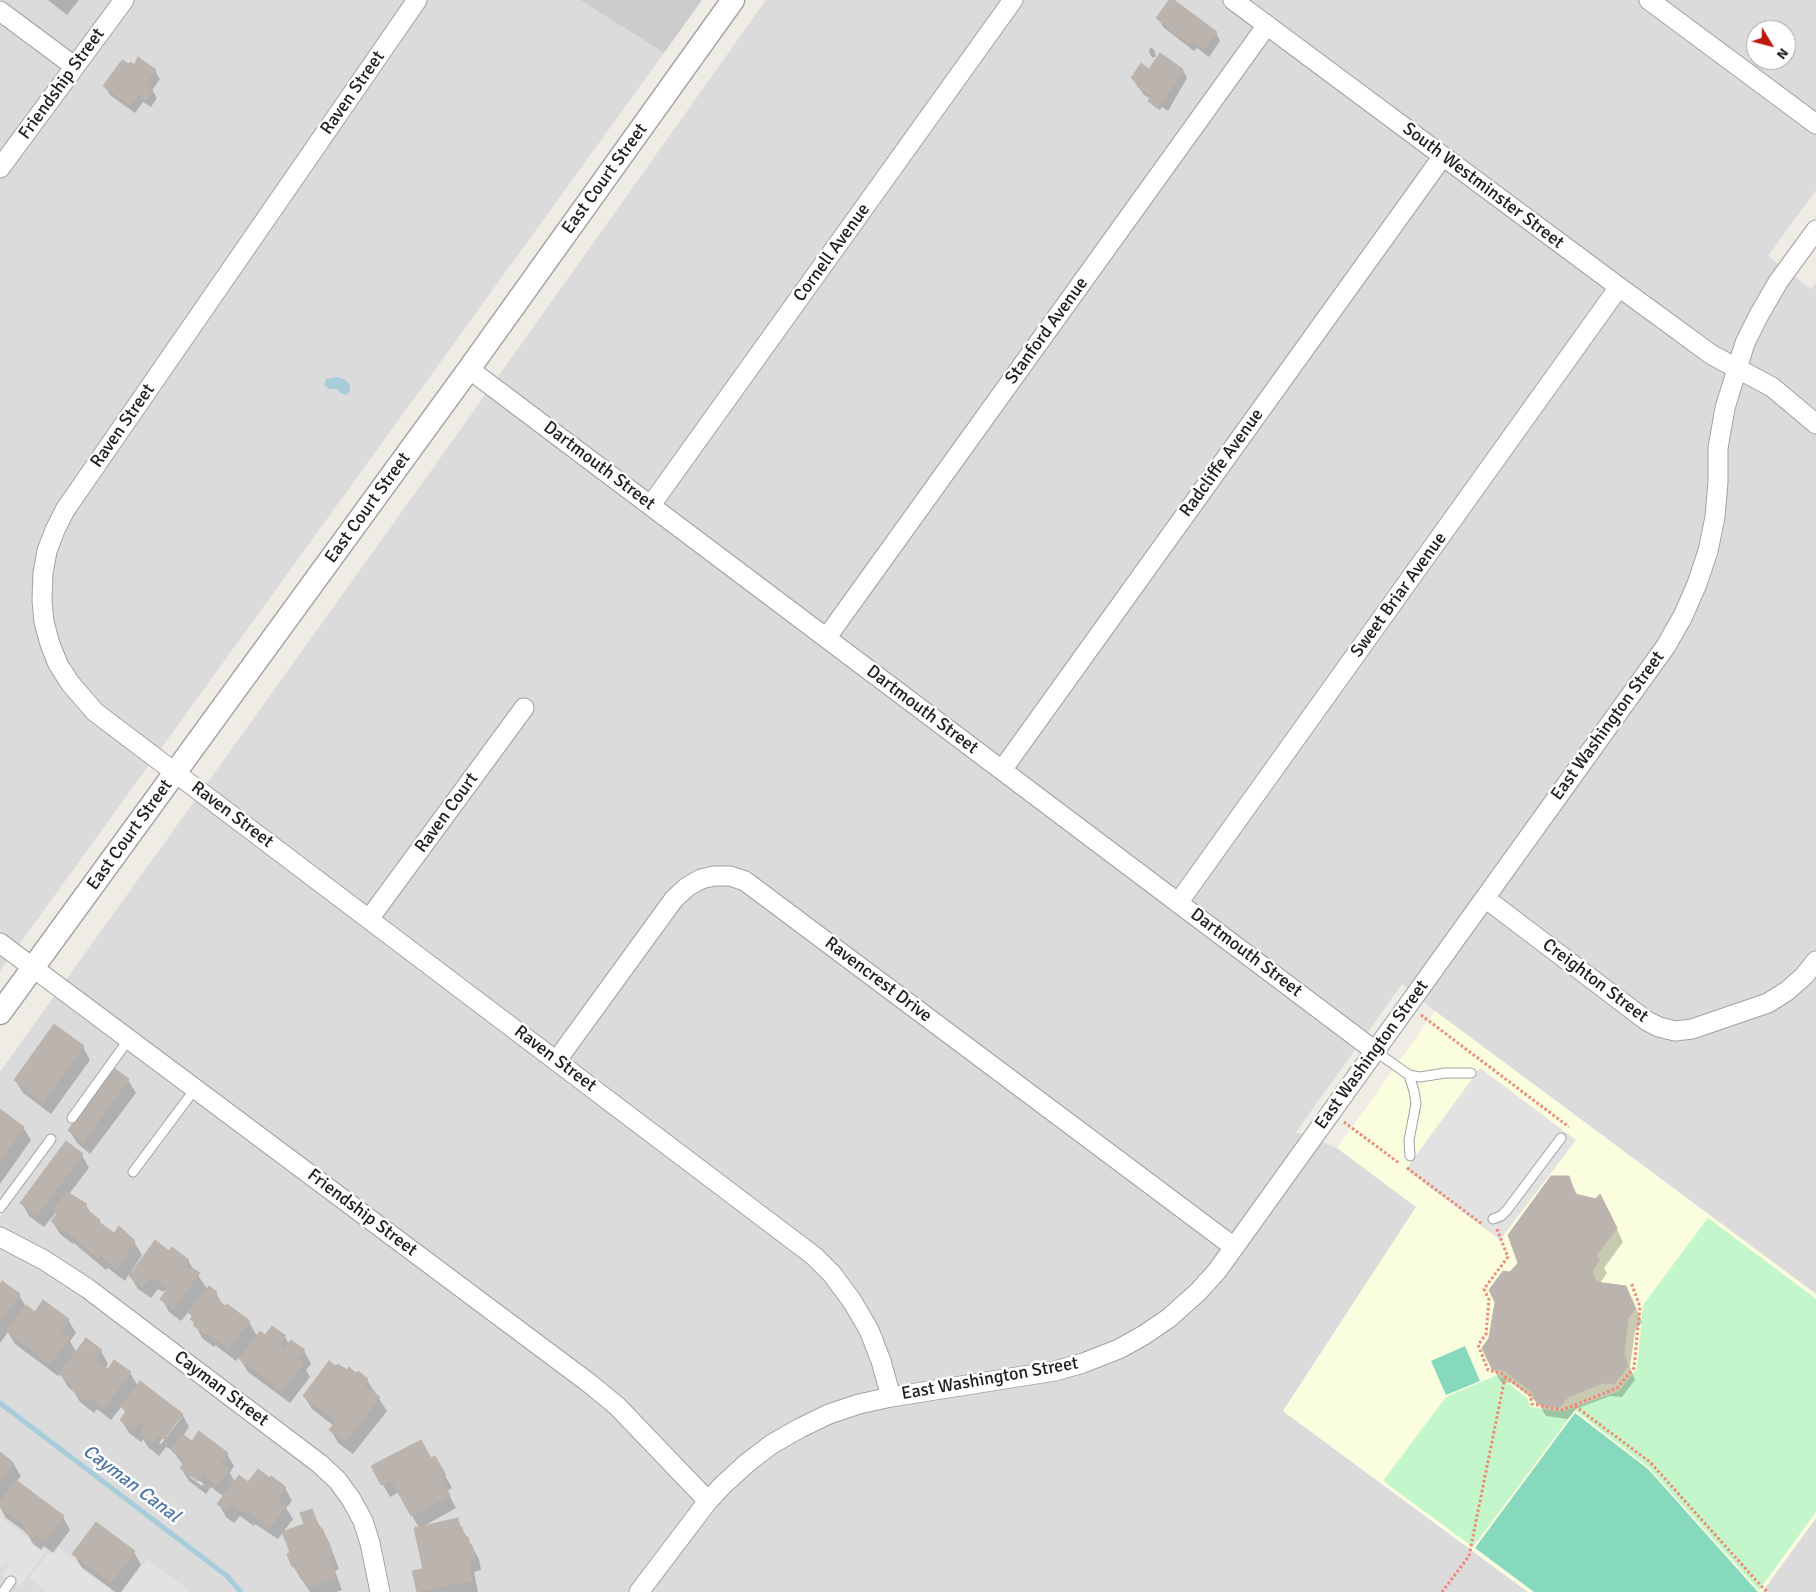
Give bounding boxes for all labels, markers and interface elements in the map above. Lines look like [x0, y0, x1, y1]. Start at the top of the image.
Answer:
north arrow [1746, 20, 1796, 70]
street label: Friendship Street [14, 24, 110, 144]
text: N [1773, 45, 1792, 63]
street label: Raven Street [316, 47, 390, 139]
street label: South Westminster Street [1398, 118, 1568, 254]
street label: East Court Street [558, 119, 652, 239]
street label: Cornell Avenue [789, 200, 875, 306]
street label: Stanford Avenue [1001, 273, 1093, 389]
street label: Raven Street [86, 380, 160, 472]
street label: Radcliffe Avenue [1176, 405, 1268, 521]
street label: Dartmouth Street [539, 417, 659, 515]
street label: East Court Street [321, 448, 415, 568]
street label: Sweet Briar Avenue [1346, 528, 1452, 662]
street label: East Washington Street [1547, 647, 1669, 805]
street label: Dartmouth Street [862, 661, 982, 759]
street label: Raven Court [411, 769, 483, 857]
street label: East Court Street [83, 775, 177, 895]
street label: Raven Street [187, 777, 277, 853]
street label: Dartmouth Street [1186, 904, 1306, 1002]
street label: Ravencrest Drive [820, 933, 936, 1027]
street label: Creighton Street [1538, 934, 1652, 1028]
street label: East Washington Street [1311, 976, 1433, 1134]
street label: Raven Street [510, 1021, 600, 1097]
street label: Friendship Street [303, 1165, 421, 1261]
street label: Cayman Street [170, 1347, 272, 1431]
street label: East Washington Street [900, 1353, 1080, 1405]
water label: Cayman Canal [78, 1440, 184, 1528]

